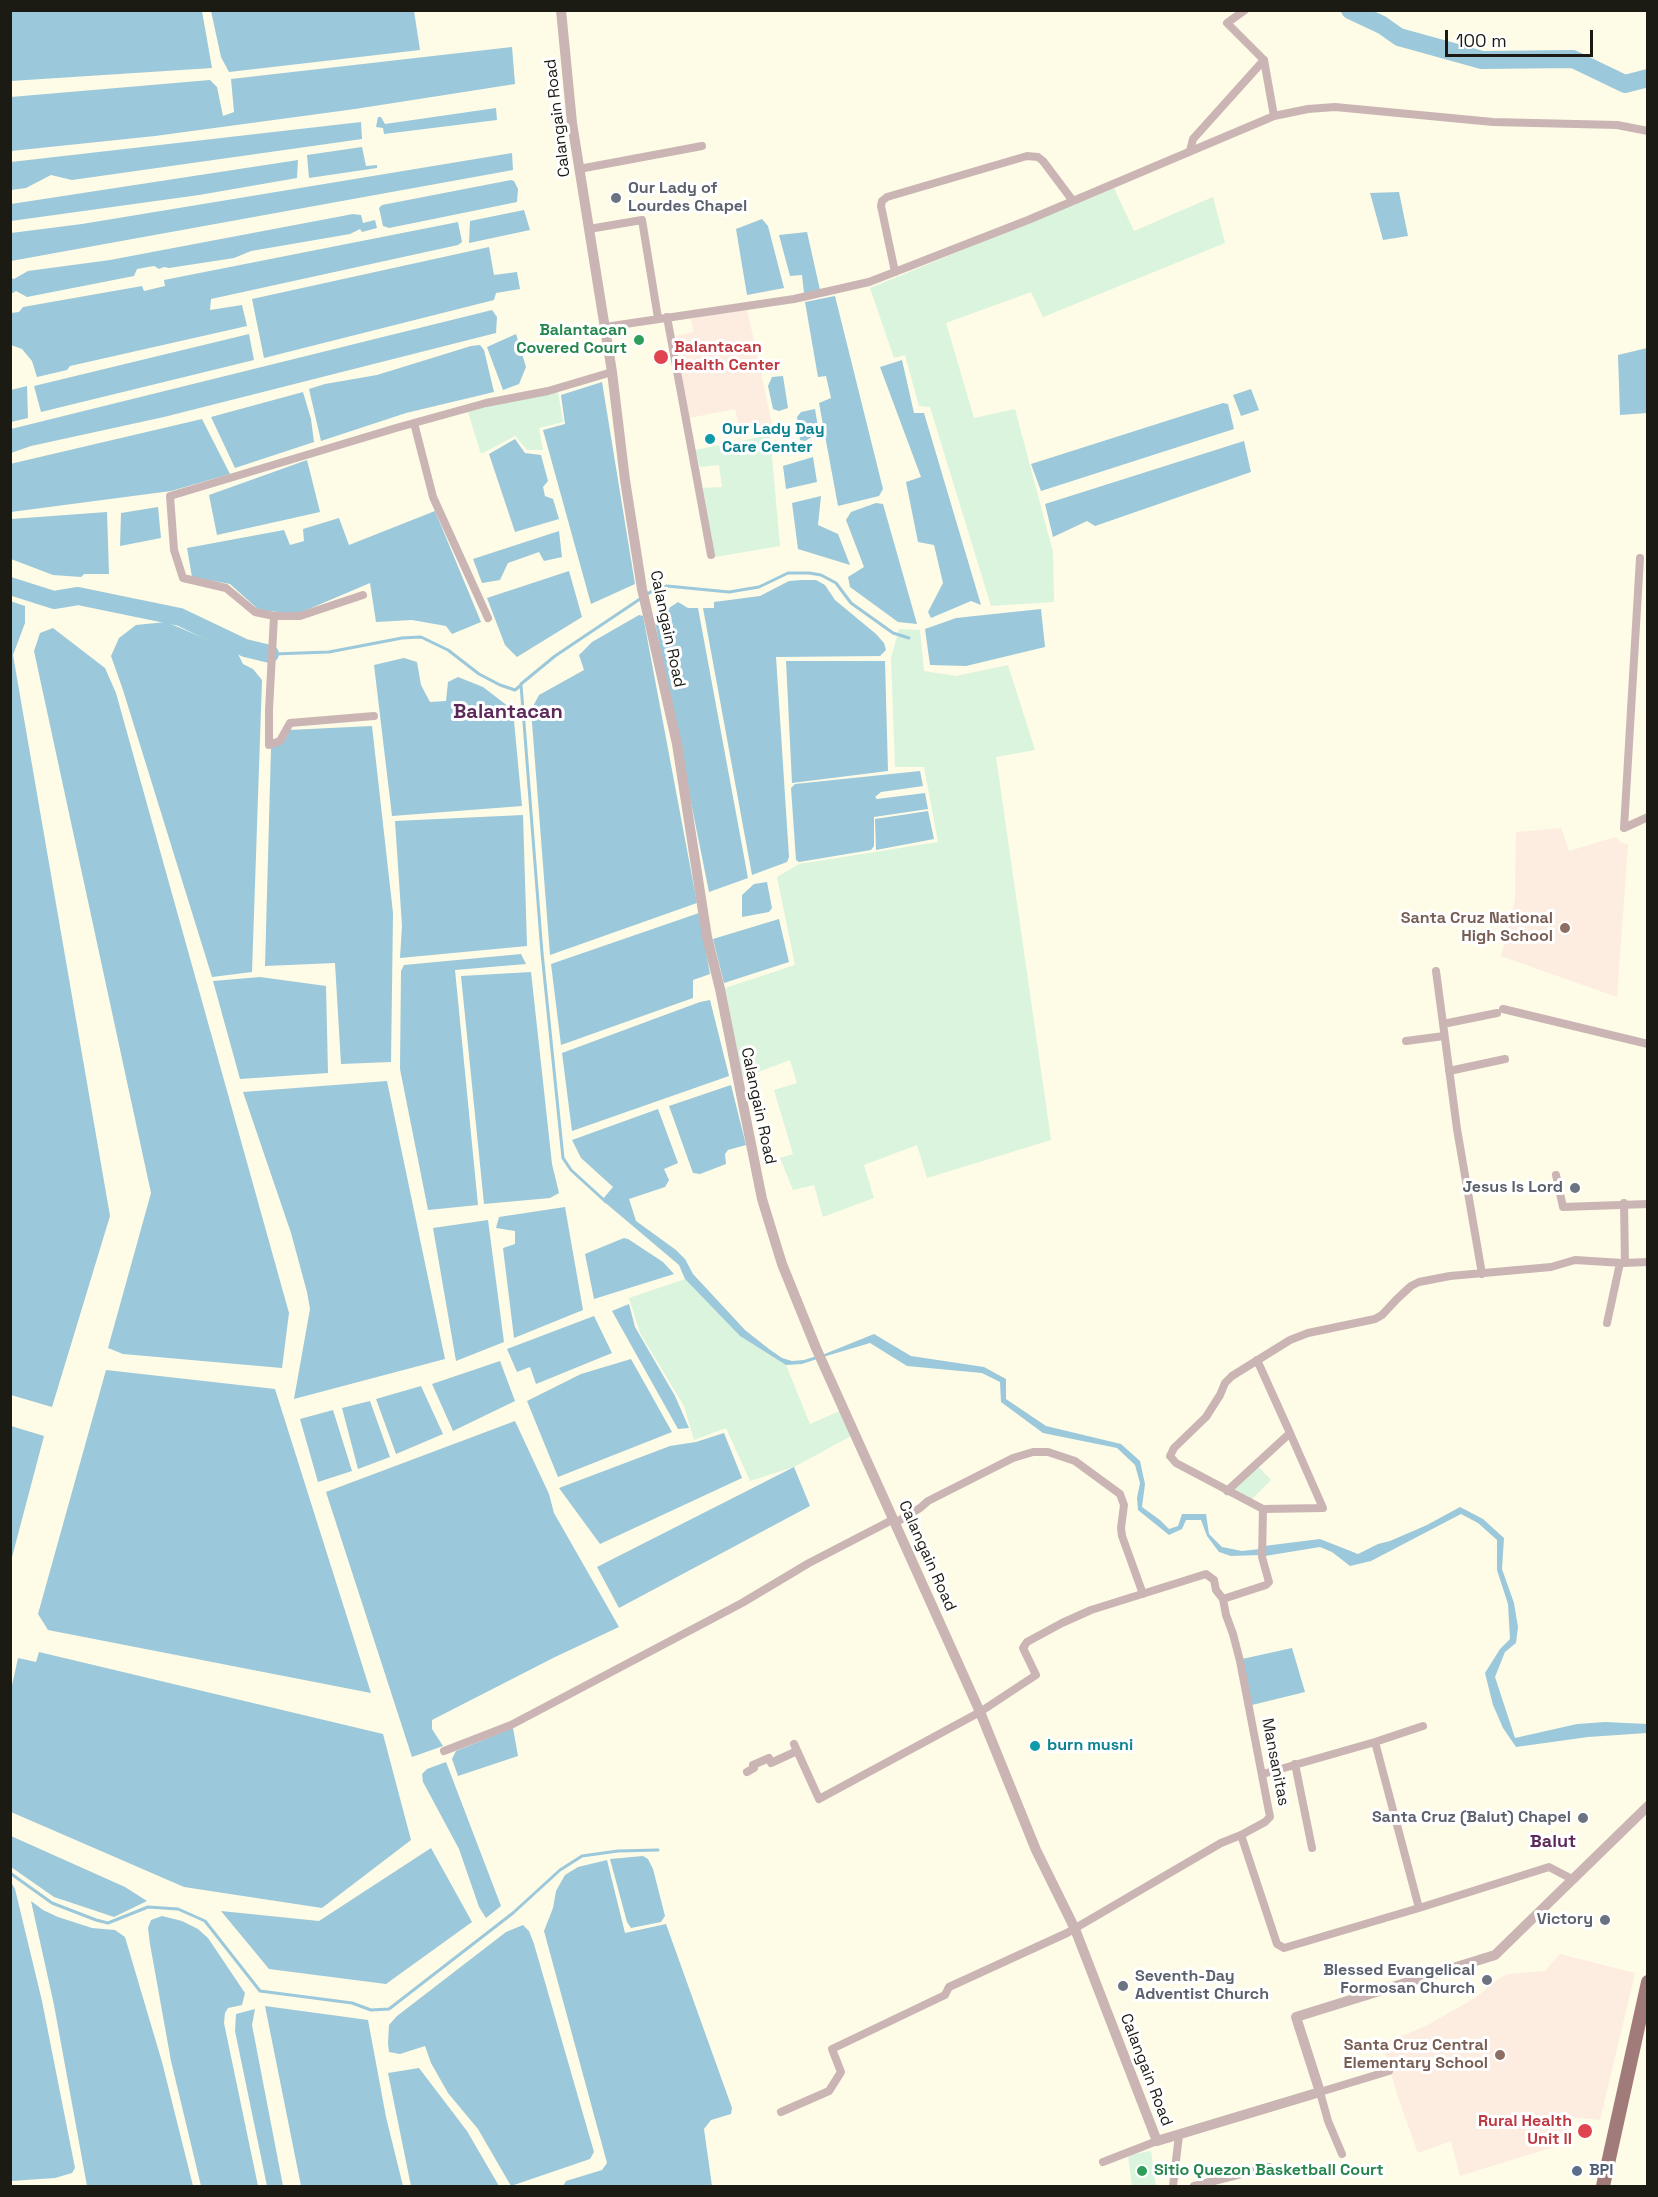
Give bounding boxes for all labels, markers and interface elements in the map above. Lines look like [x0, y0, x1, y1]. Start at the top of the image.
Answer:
scale bar [1448, 18, 1596, 56]
text: 100 m [1456, 29, 1507, 52]
street label: Calangain Road [541, 58, 575, 178]
place label: Our Lady of Lourdes Chapel [628, 179, 747, 217]
marker: Our Lady of Lourdes Chapel [609, 191, 623, 205]
place label: Balantacan Covered Court [516, 321, 627, 359]
marker: Balantacan Covered Court [632, 333, 646, 347]
place label: Balantacan Health Center [674, 338, 780, 376]
marker: Balantacan Health Center [652, 348, 670, 366]
place label: Our Lady Day Care Center [722, 420, 824, 458]
marker: Our Lady Day Care Center [703, 432, 717, 446]
street label: Calangain Road [645, 569, 689, 689]
district label: Balantacan [453, 701, 563, 725]
place label: Santa Cruz National High School [1401, 909, 1553, 947]
marker: Santa Cruz National High School [1558, 921, 1572, 935]
street label: Calangain Road [736, 1046, 780, 1166]
place label: Jesus Is Lord [1463, 1178, 1563, 1198]
marker: Jesus Is Lord [1568, 1181, 1582, 1195]
street label: Calangain Road [894, 1498, 960, 1614]
street label: Mansanitas [1257, 1716, 1293, 1808]
place label: burn musni [1047, 1736, 1133, 1756]
marker: burn musni [1028, 1739, 1042, 1753]
place label: Santa Cruz (Balut) Chapel [1372, 1808, 1571, 1828]
marker: Santa Cruz (Balut) Chapel [1576, 1811, 1590, 1825]
district label: Balut [1530, 1831, 1576, 1853]
place label: Victory [1537, 1910, 1593, 1930]
marker: Victory [1598, 1913, 1612, 1927]
place label: Blessed Evangelical Formosan Church [1323, 1961, 1475, 1999]
place label: Seventh-Day Adventist Church [1135, 1967, 1269, 2005]
marker: Blessed Evangelical Formosan Church [1480, 1973, 1494, 1987]
marker: Seventh-Day Adventist Church [1116, 1979, 1130, 1993]
street label: Calangain Road [1116, 2011, 1176, 2129]
place label: Santa Cruz Central Elementary School [1344, 2036, 1488, 2074]
marker: Santa Cruz Central Elementary School [1493, 2048, 1507, 2062]
place label: Rural Health Unit II [1478, 2112, 1572, 2150]
marker: Rural Health Unit II [1576, 2122, 1594, 2140]
place label: Sitio Quezon Basketball Court [1154, 2161, 1384, 2181]
place label: BPI [1589, 2161, 1614, 2181]
marker: Sitio Quezon Basketball Court [1135, 2164, 1149, 2178]
marker: BPI [1570, 2164, 1584, 2178]

